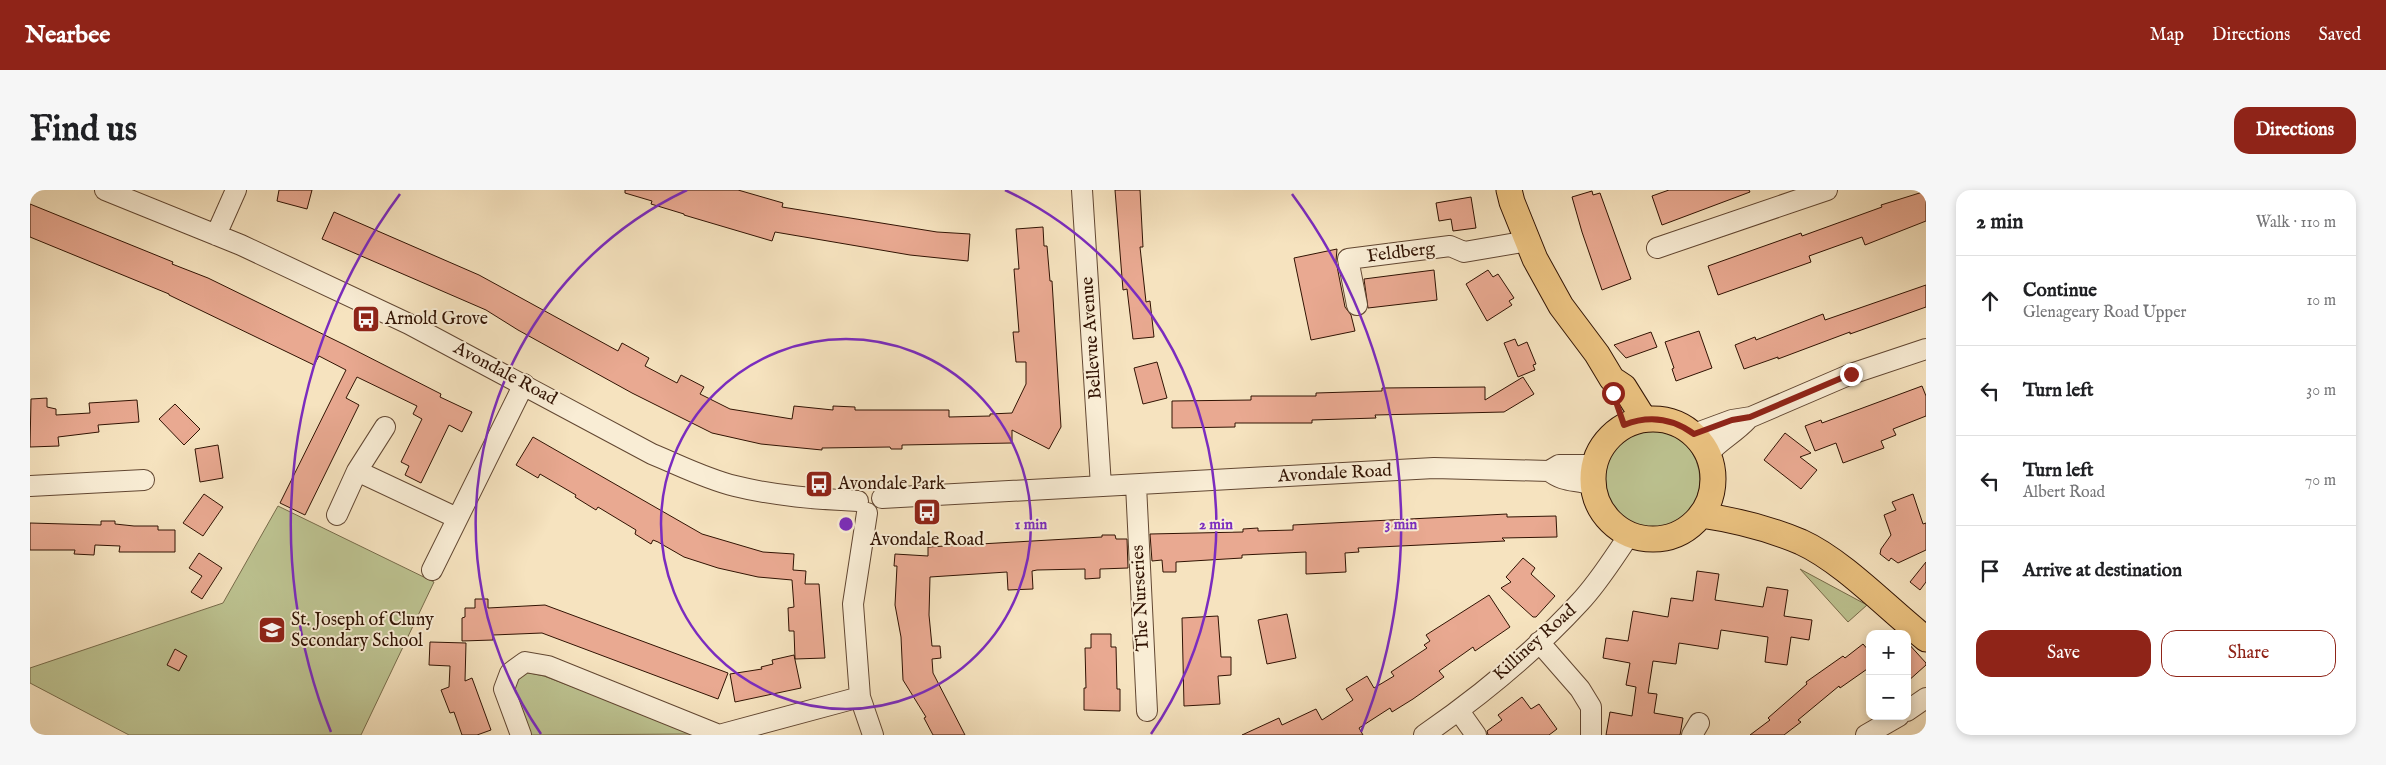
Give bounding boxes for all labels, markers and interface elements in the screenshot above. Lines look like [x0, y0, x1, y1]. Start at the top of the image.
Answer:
text: Nearbee [25, 20, 110, 51]
text: Map [2150, 24, 2184, 47]
text: Directions [2212, 24, 2290, 47]
text: Saved [2318, 24, 2361, 47]
button: Directions [2234, 107, 2356, 154]
text: Find us [30, 108, 137, 153]
text: 2 min [1976, 209, 2023, 236]
text: Walk · 110 m [2256, 213, 2336, 233]
street label: Feldberg [1366, 237, 1437, 269]
street label: Bellevue Avenue [1076, 276, 1108, 400]
text: Continue [2023, 279, 2097, 303]
icon: ahead [1976, 287, 2004, 315]
text: 10 m [2306, 291, 2336, 311]
text: Glenageary Road Upper [2023, 303, 2186, 323]
bus stop icon: Arnold Grove [351, 304, 381, 334]
place label: Arnold Grove [384, 308, 488, 331]
street label: Avondale Road [448, 337, 561, 411]
route end [1840, 363, 1863, 386]
icon: left [1976, 377, 2004, 405]
text: Turn left [2023, 379, 2094, 403]
text: 30 m [2306, 381, 2336, 401]
route start [1602, 382, 1625, 405]
text: Turn left [2023, 459, 2094, 483]
street label: Avondale Road [1277, 460, 1393, 489]
icon: left [1976, 467, 2004, 495]
bus stop icon: Avondale Park [804, 469, 834, 499]
text: 70 m [2305, 471, 2336, 491]
place label: Avondale Park [837, 473, 946, 496]
text: Albert Road [2023, 483, 2105, 503]
bus stop icon: Avondale Road [912, 497, 942, 527]
centre of rings [837, 515, 855, 533]
text: 1 min [1015, 515, 1047, 534]
text: 2 min [1199, 515, 1233, 534]
text: 3 min [1385, 515, 1417, 534]
place label: Avondale Road [869, 529, 984, 552]
street label: The Nurseries [1127, 544, 1155, 652]
icon: arrive [1976, 557, 2004, 585]
text: Arrive at destination [2023, 559, 2182, 583]
street label: Killiney Road [1489, 599, 1582, 686]
place label: St. Joseph of Cluny Secondary School [291, 609, 434, 653]
school or university icon: St. Joseph of Cluny Secondary School [257, 615, 287, 645]
map controls [1866, 630, 1911, 720]
button: + [1866, 630, 1911, 675]
button: Save [1976, 630, 2151, 677]
button: Share [2161, 630, 2336, 677]
button: − [1866, 675, 1911, 720]

